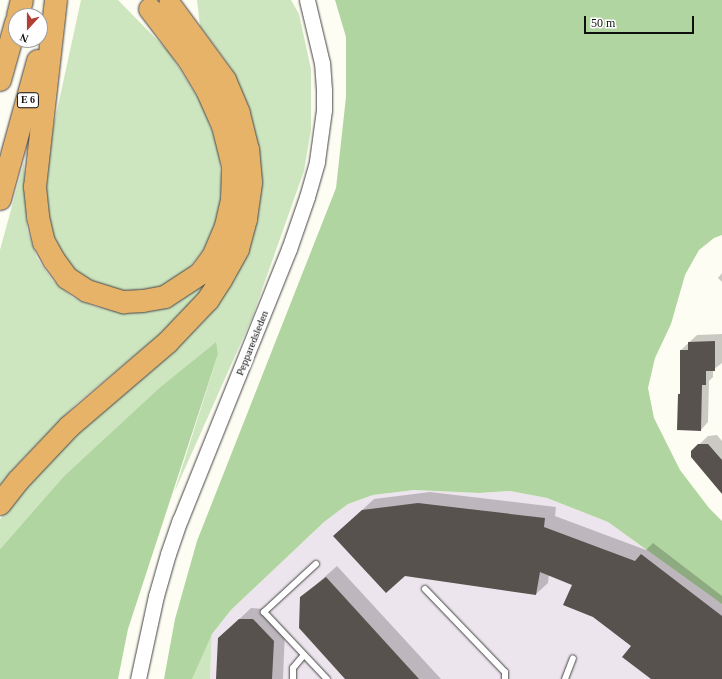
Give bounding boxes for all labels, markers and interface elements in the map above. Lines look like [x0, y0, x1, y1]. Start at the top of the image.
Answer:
north arrow [8, 8, 48, 48]
scale bar [586, 8, 696, 34]
text: 50 m [591, 16, 615, 30]
text: N [18, 31, 30, 45]
road number: E 6 [16, 92, 40, 108]
street label: Pepparedsleden [233, 309, 271, 377]

